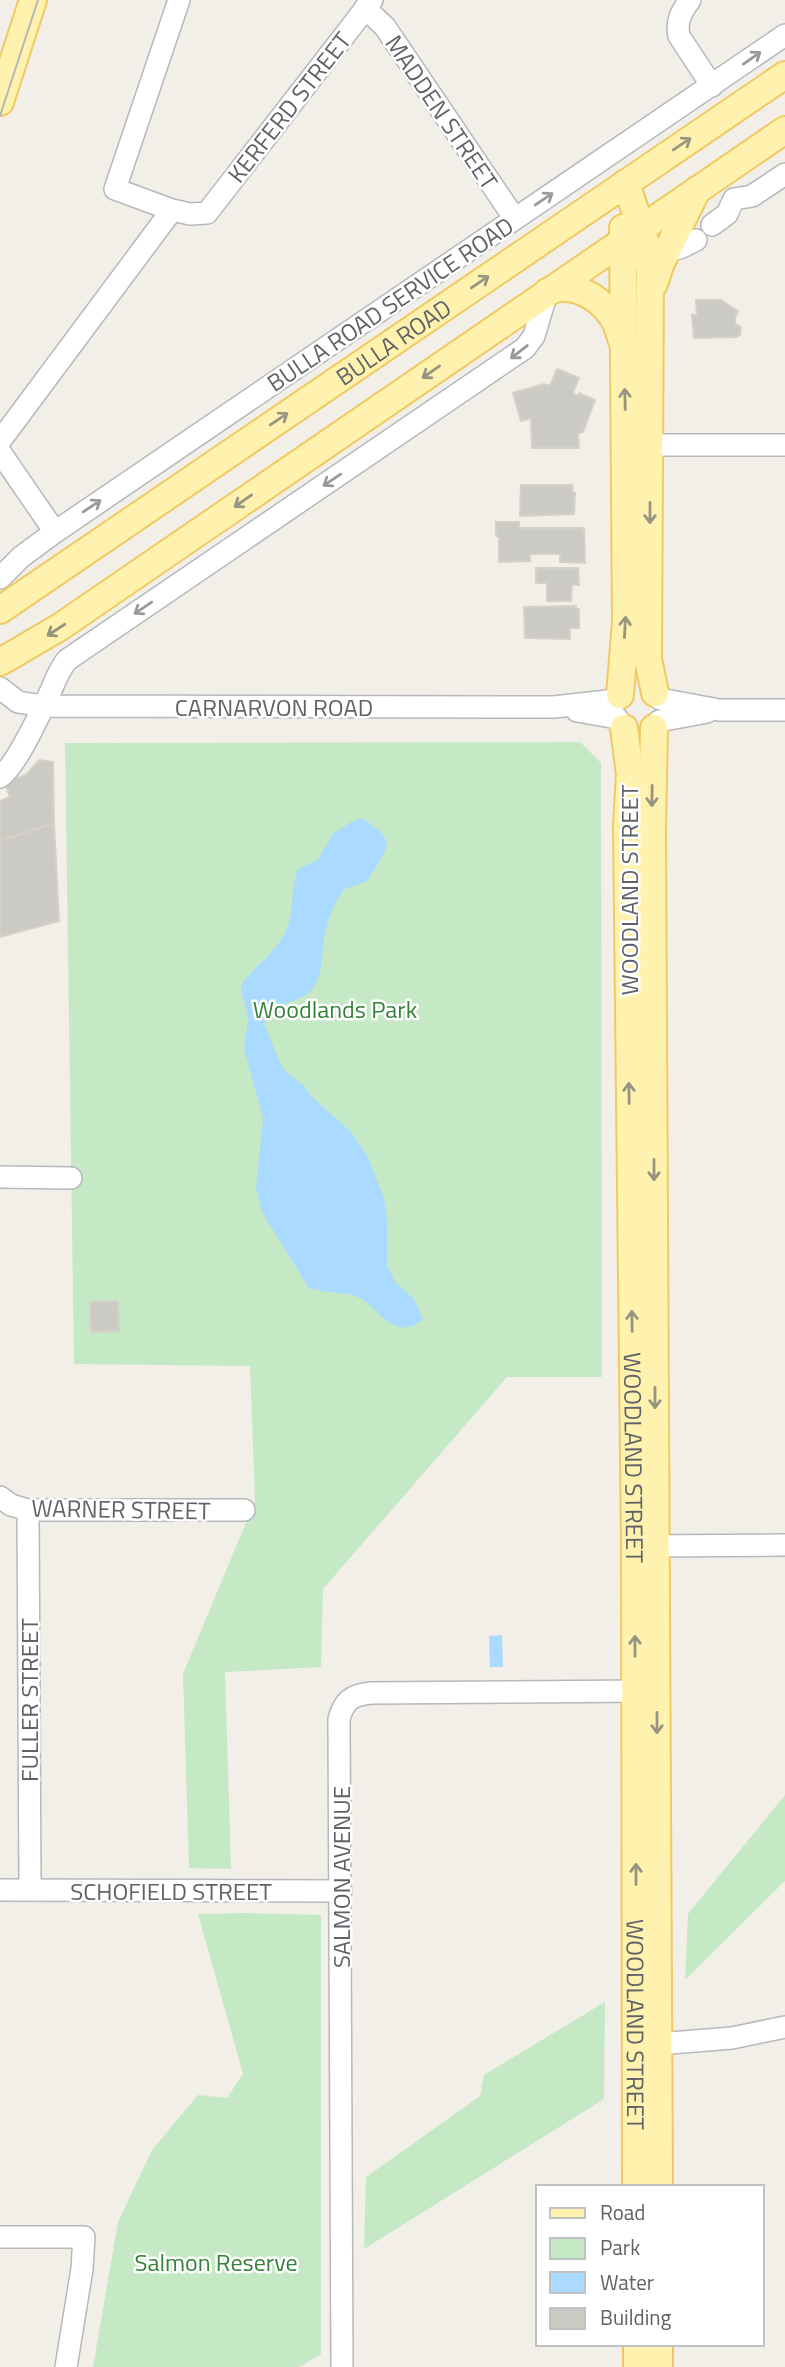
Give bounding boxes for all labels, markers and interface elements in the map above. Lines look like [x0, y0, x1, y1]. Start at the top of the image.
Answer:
street label: KERFERD STREET [219, 24, 360, 190]
street label: MADDEN STREET [377, 27, 507, 197]
one-way arrow [742, 51, 761, 65]
one-way arrow [672, 137, 691, 151]
one-way arrow [533, 192, 553, 206]
street label: BULLA ROAD SERVICE ROAD [261, 211, 519, 397]
one-way arrow [470, 275, 489, 290]
street label: BULLA ROAD [329, 293, 455, 391]
one-way arrow [511, 344, 529, 359]
one-way arrow [422, 365, 441, 379]
one-way arrow [618, 388, 632, 411]
one-way arrow [269, 412, 288, 426]
one-way arrow [323, 473, 342, 488]
one-way arrow [234, 494, 253, 508]
one-way arrow [82, 499, 101, 514]
one-way arrow [643, 502, 657, 525]
one-way arrow [134, 601, 153, 615]
one-way arrow [619, 615, 632, 638]
one-way arrow [46, 623, 66, 637]
street label: CARNARVON ROAD [175, 689, 373, 725]
street label: WOODLAND STREET [611, 784, 647, 995]
one-way arrow [645, 784, 659, 807]
park label: Woodlands Park [253, 991, 418, 1027]
one-way arrow [622, 1082, 636, 1105]
one-way arrow [647, 1159, 661, 1182]
one-way arrow [625, 1309, 639, 1332]
street label: WOODLAND STREET [615, 1352, 653, 1563]
one-way arrow [649, 1386, 662, 1409]
street label: WARNER STREET [31, 1489, 211, 1529]
street label: FULLER STREET [11, 1618, 47, 1782]
one-way arrow [628, 1635, 642, 1658]
one-way arrow [650, 1712, 664, 1735]
street label: SALMON AVENUE [323, 1786, 359, 1968]
one-way arrow [629, 1862, 643, 1885]
street label: SCHOFIELD STREET [70, 1873, 272, 1909]
street label: WOODLAND STREET [618, 1919, 654, 2130]
legend [536, 2185, 764, 2346]
text: Road [600, 2196, 645, 2228]
text: Park [600, 2231, 640, 2263]
park label: Salmon Reserve [134, 2244, 298, 2280]
text: Water [600, 2266, 654, 2298]
text: Building [600, 2301, 672, 2333]

